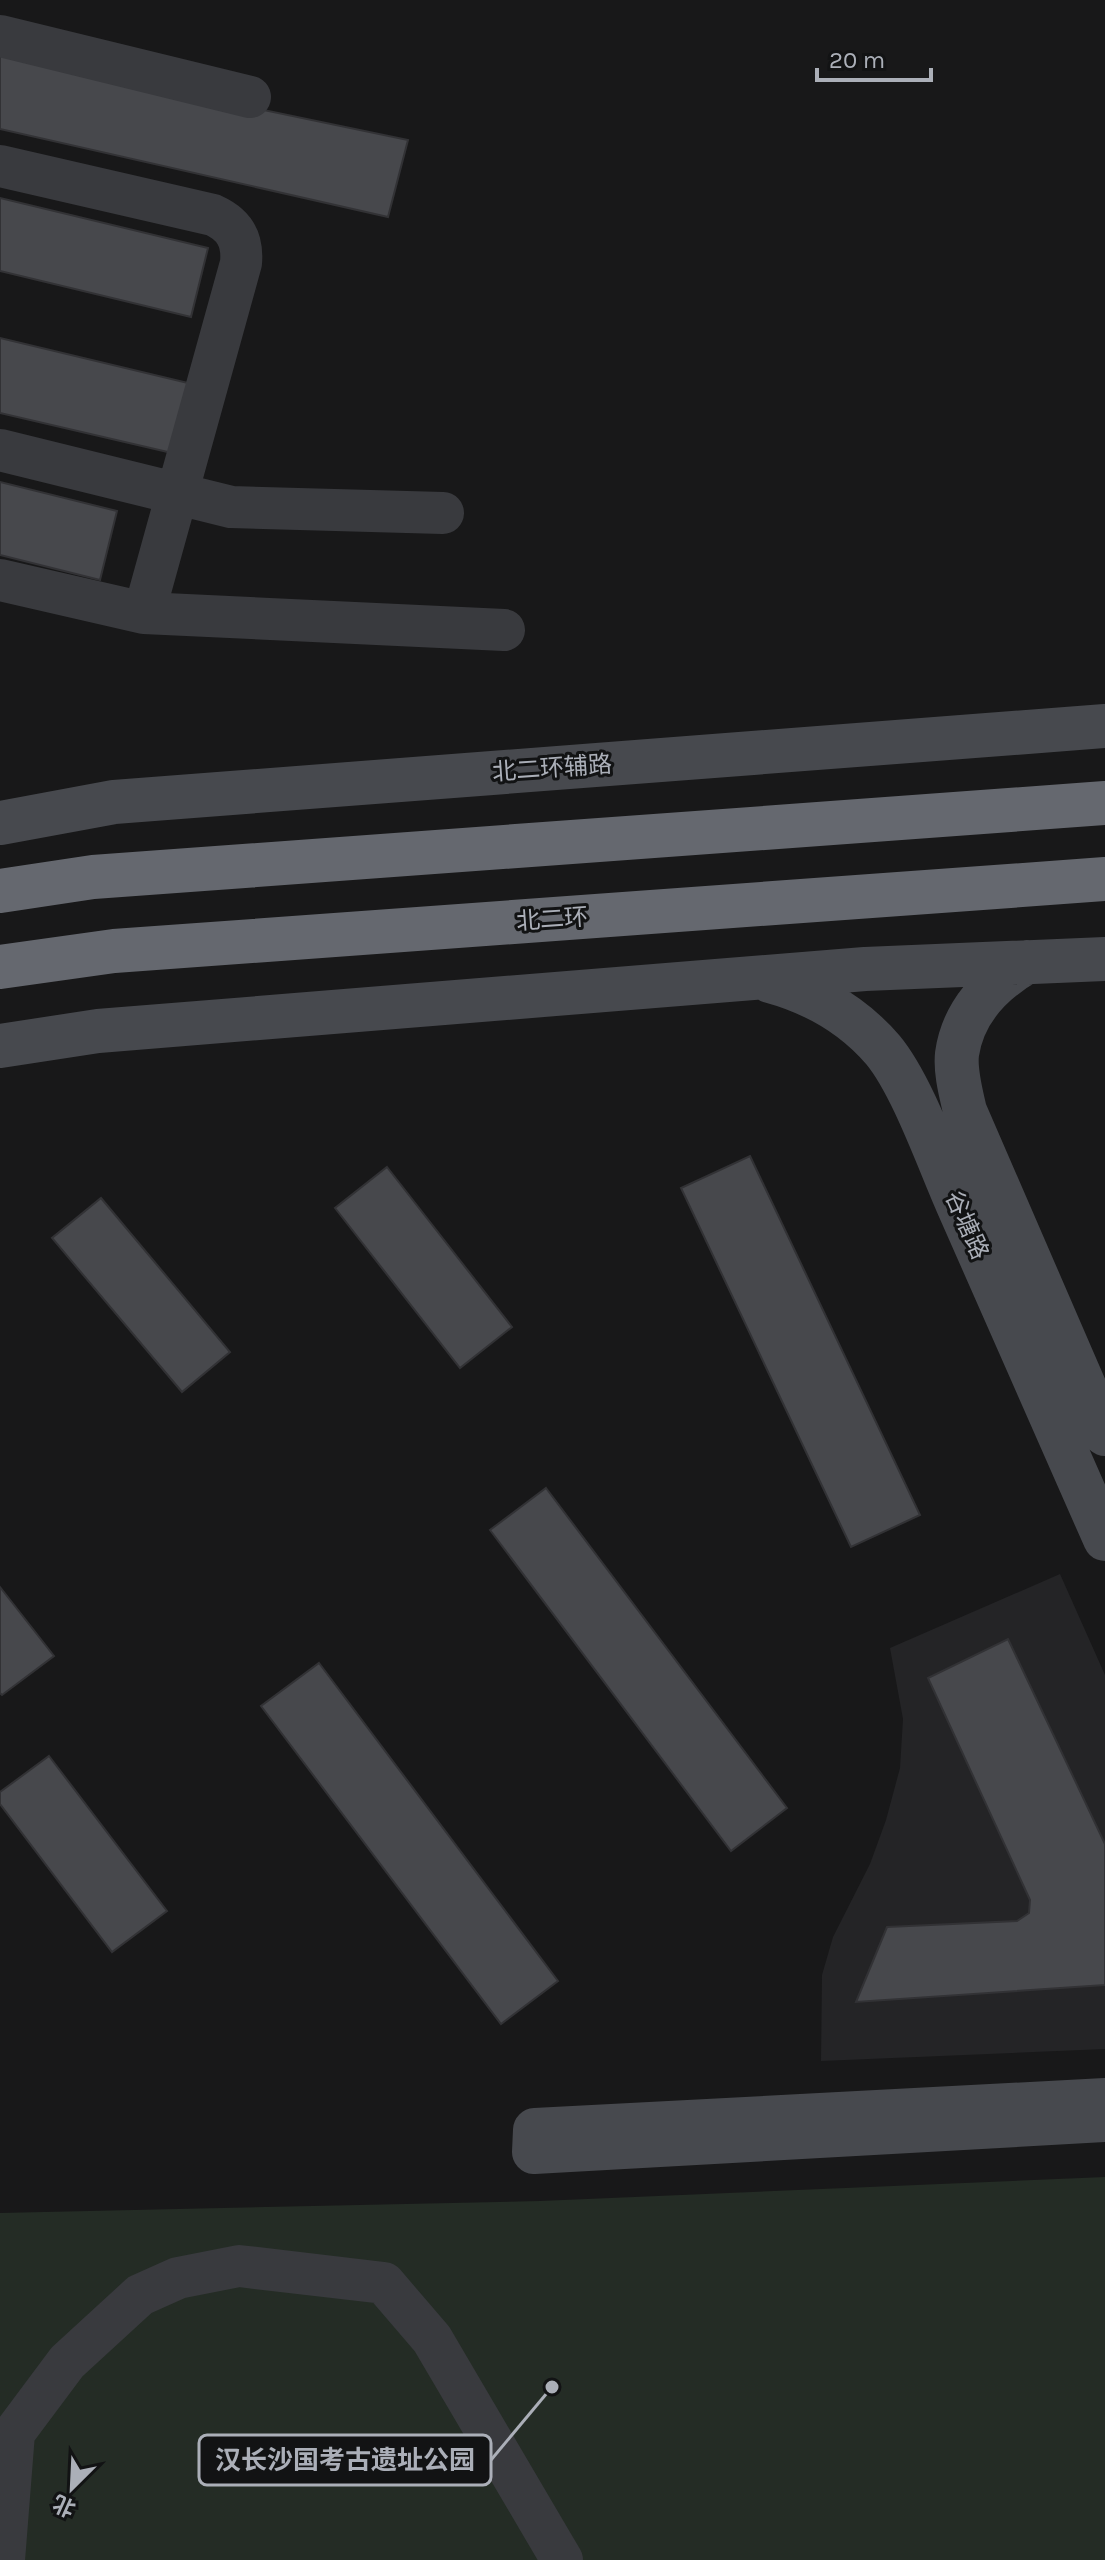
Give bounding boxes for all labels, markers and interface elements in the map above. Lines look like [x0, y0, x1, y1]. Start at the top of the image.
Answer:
scale bar [817, 32, 931, 82]
text: 20 m [829, 46, 885, 74]
street label: 北二环辅路 [491, 750, 613, 786]
street label: 北二环 [515, 903, 589, 935]
street label: 谷塘路 [940, 1186, 994, 1264]
callout: 汉长沙国考古遗址公园 [199, 2435, 491, 2485]
text: 汉长沙国考古遗址公园 [215, 2445, 475, 2476]
north arrow [32, 2448, 112, 2528]
text: 北 [49, 2489, 80, 2522]

